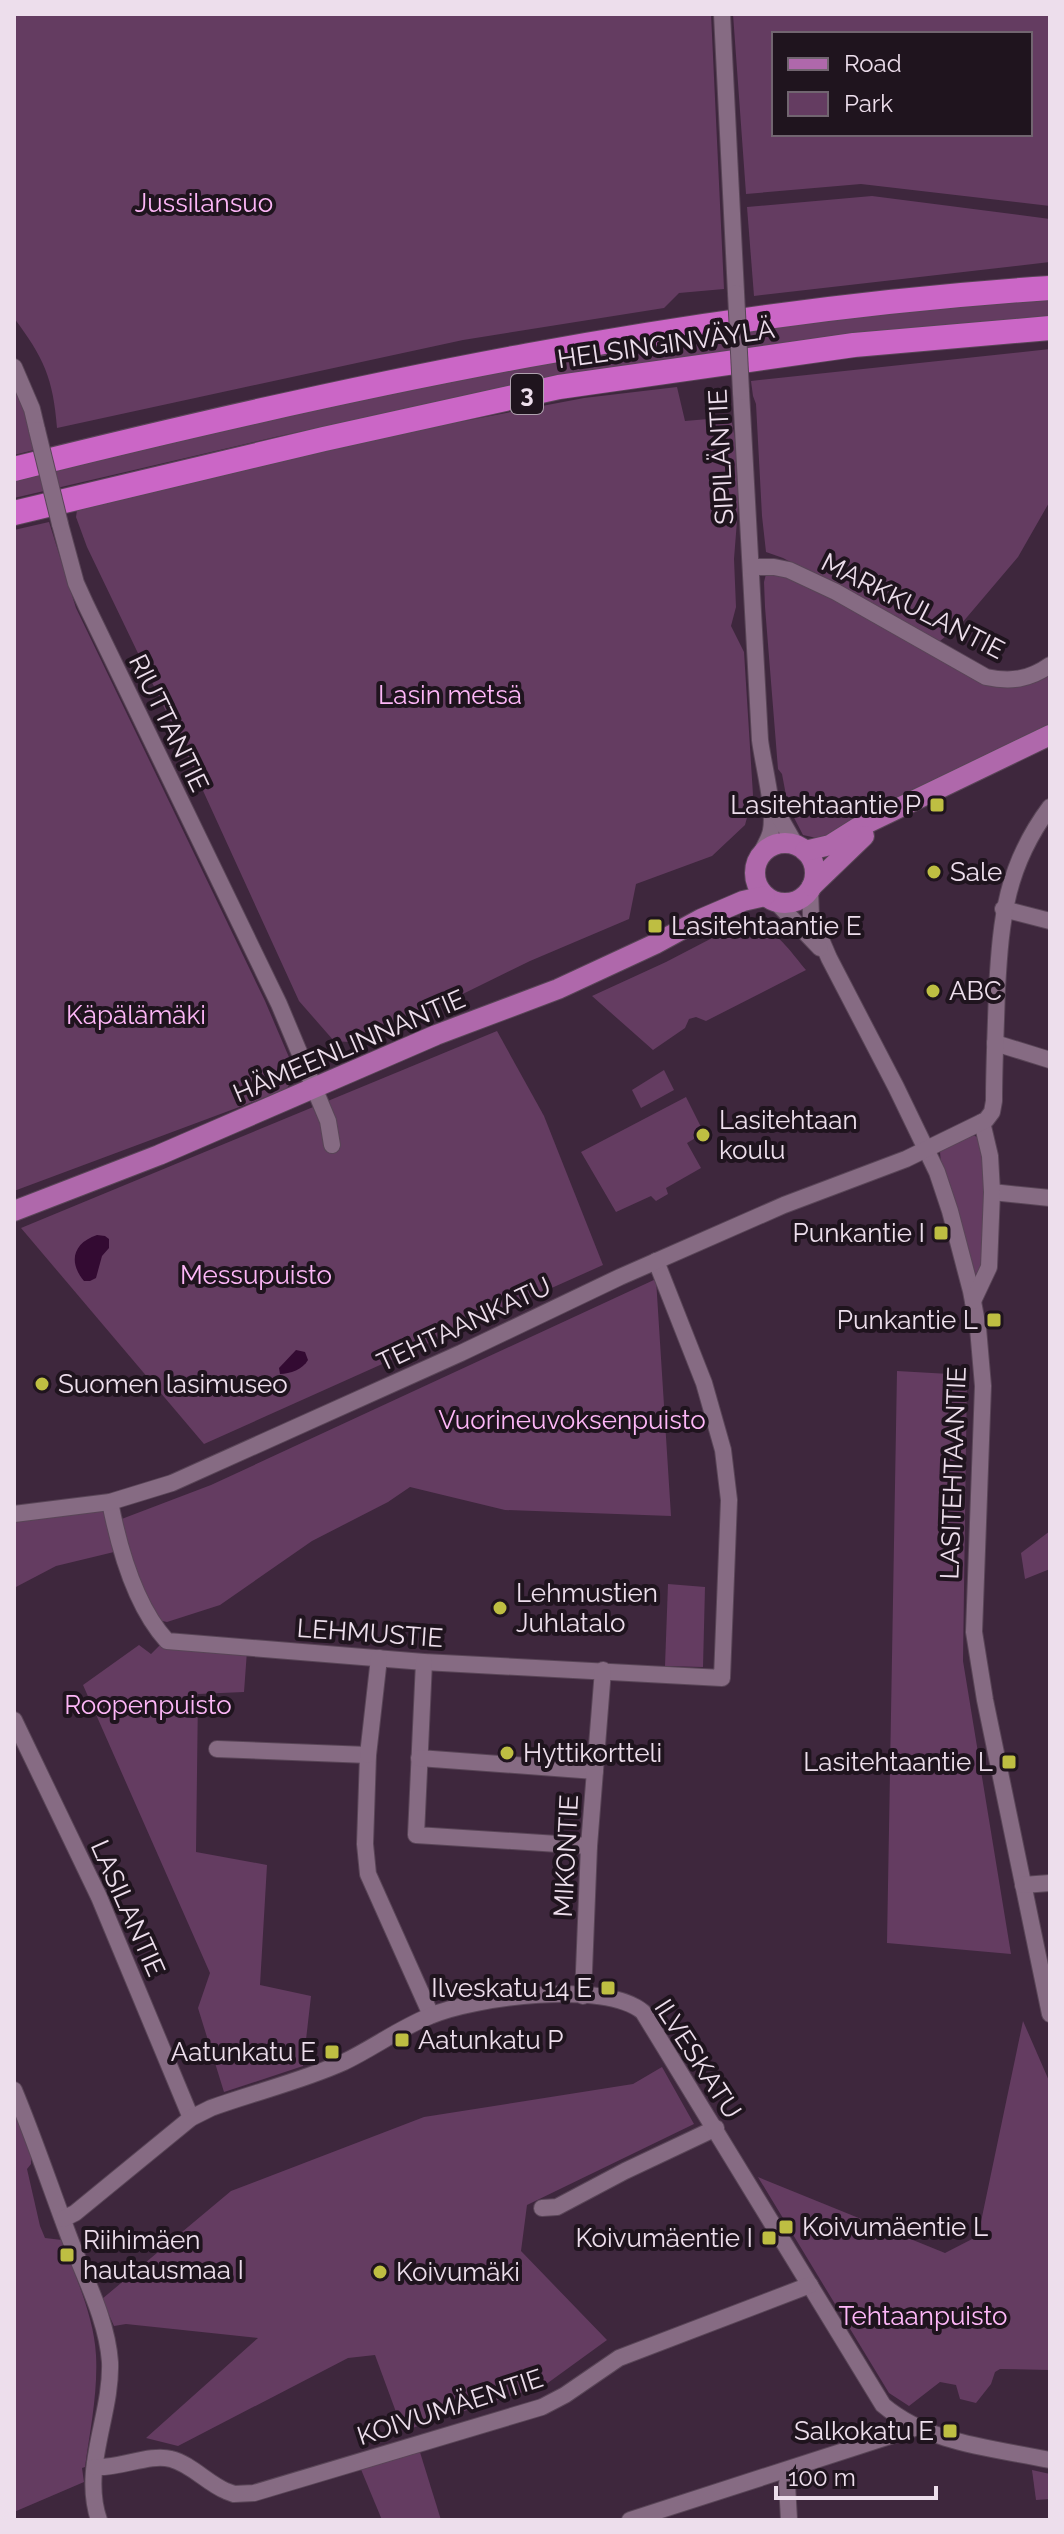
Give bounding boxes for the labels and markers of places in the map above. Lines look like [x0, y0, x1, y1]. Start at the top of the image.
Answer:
place label: Lasitehtaantie P [730, 790, 921, 820]
marker: Lasitehtaantie P [928, 796, 946, 814]
place label: Sale [950, 857, 1002, 887]
marker: Sale [925, 863, 943, 881]
place label: Lasitehtaantie E [671, 911, 862, 941]
marker: Lasitehtaantie E [646, 917, 664, 935]
place label: ABC [949, 976, 1002, 1006]
marker: ABC [924, 982, 942, 1000]
place label: Lasitehtaan koulu [719, 1105, 858, 1165]
marker: Lasitehtaan koulu [694, 1126, 712, 1144]
place label: Punkantie I [793, 1218, 925, 1248]
marker: Punkantie I [932, 1224, 950, 1242]
place label: Punkantie L [837, 1305, 978, 1335]
marker: Punkantie L [985, 1311, 1003, 1329]
place label: Suomen lasimuseo [58, 1369, 288, 1399]
marker: Suomen lasimuseo [33, 1375, 51, 1393]
place label: Lehmustien Juhlatalo [516, 1578, 658, 1638]
marker: Lehmustien Juhlatalo [491, 1599, 509, 1617]
place label: Hyttikortteli [523, 1738, 662, 1768]
marker: Hyttikortteli [498, 1744, 516, 1762]
place label: Lasitehtaantie L [803, 1747, 993, 1777]
marker: Lasitehtaantie L [1000, 1753, 1018, 1771]
place label: Ilveskatu 14 E [431, 1973, 592, 2003]
marker: Ilveskatu 14 E [599, 1979, 617, 1997]
place label: Aatunkatu P [418, 2025, 564, 2055]
marker: Aatunkatu P [393, 2031, 411, 2049]
place label: Aatunkatu E [171, 2037, 316, 2067]
marker: Aatunkatu E [323, 2043, 341, 2061]
place label: Koivumäentie L [802, 2212, 988, 2242]
marker: Koivumäentie L [777, 2218, 795, 2236]
place label: Koivumäentie I [576, 2223, 753, 2253]
place label: Riihimäen hautausmaa I [83, 2225, 244, 2285]
marker: Koivumäentie I [760, 2229, 778, 2247]
marker: Riihimäen hautausmaa I [58, 2246, 76, 2264]
place label: Koivumäki [396, 2257, 520, 2287]
marker: Koivumäki [371, 2263, 389, 2281]
place label: Salkokatu E [794, 2416, 934, 2446]
marker: Salkokatu E [941, 2422, 959, 2440]

